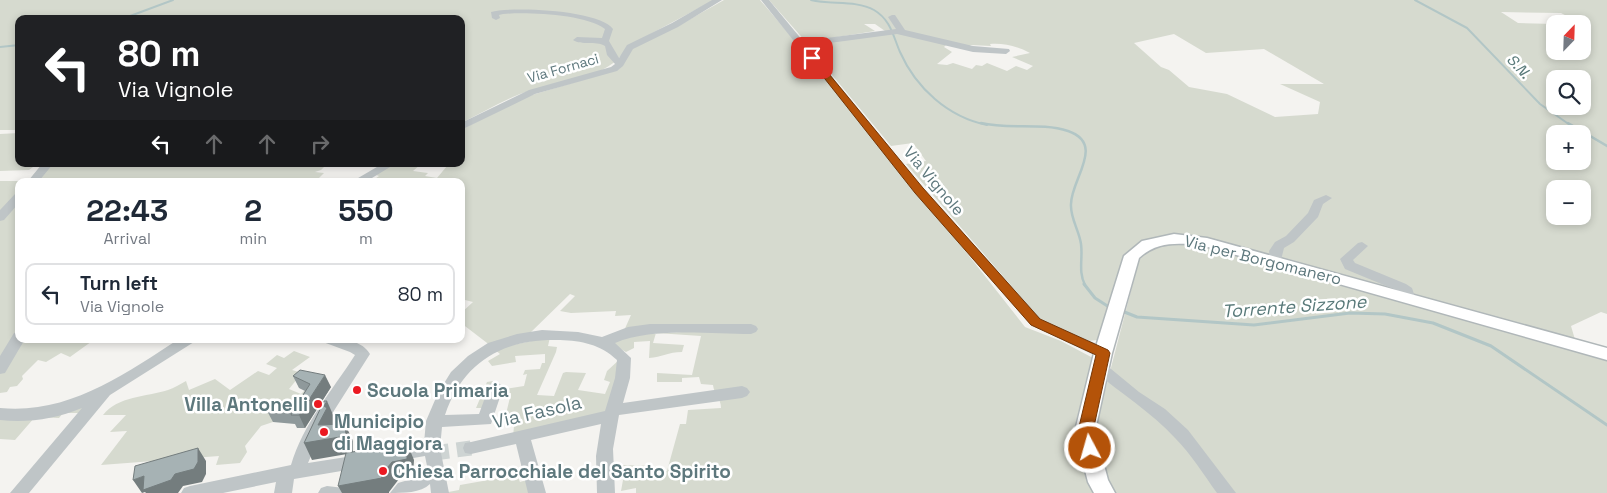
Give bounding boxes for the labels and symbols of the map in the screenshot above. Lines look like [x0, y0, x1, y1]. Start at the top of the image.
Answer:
north arrow [1546, 15, 1591, 60]
pin [791, 37, 833, 79]
street label: Via Fornaci [525, 49, 601, 87]
water label: S.N. [1503, 50, 1535, 82]
street label: Via Vignole [899, 142, 969, 220]
street label: Via per Borgomanero [1182, 230, 1344, 290]
water label: Torrente Sizzone [1221, 289, 1368, 323]
place label: Scuola Primaria [367, 378, 509, 403]
marker: Scuola Primaria [351, 384, 363, 396]
street label: Via Fasola [490, 390, 584, 434]
place label: Villa Antonelli [184, 392, 308, 417]
marker: Villa Antonelli [312, 398, 324, 410]
place label: Municipio di Maggiora [334, 409, 443, 456]
position arrow [1063, 421, 1115, 473]
marker: Municipio di Maggiora [318, 426, 330, 438]
place label: Chiesa Parrocchiale del Santo Spirito [393, 459, 731, 484]
marker: Chiesa Parrocchiale del Santo Spirito [377, 465, 389, 477]

